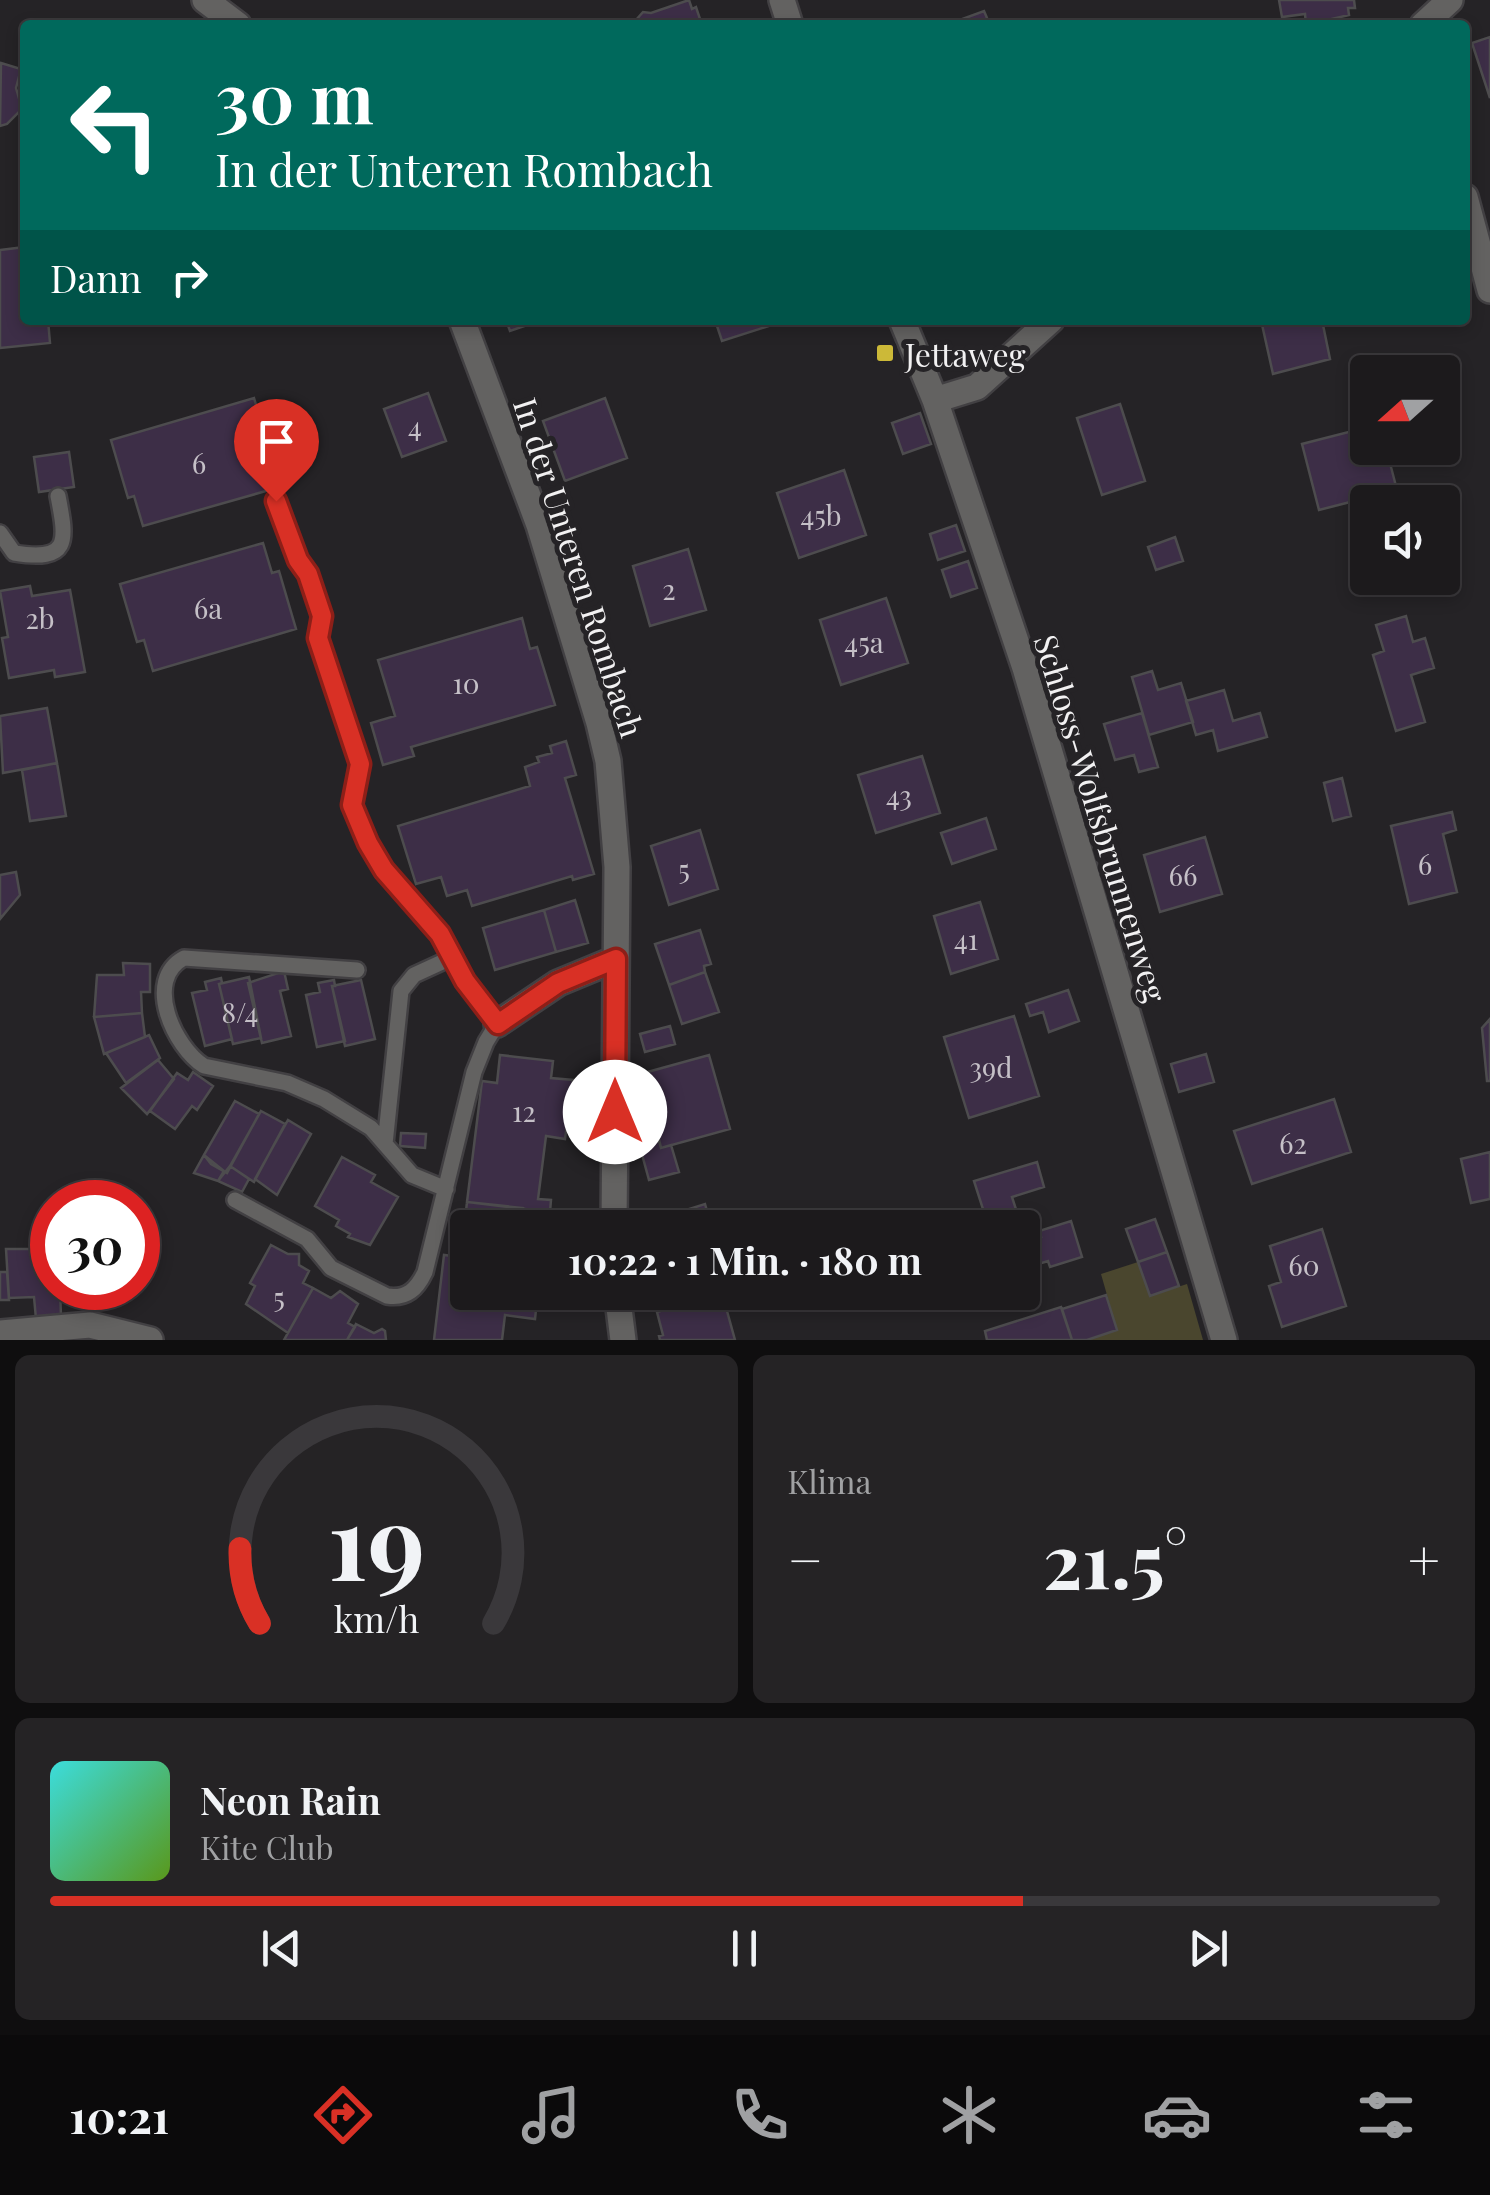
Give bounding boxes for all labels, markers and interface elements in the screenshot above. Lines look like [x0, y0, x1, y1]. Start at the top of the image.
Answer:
text: 30 m [215, 48, 374, 142]
icon: left [50, 60, 180, 190]
text: In der Unteren Rombach [215, 138, 713, 198]
icon: right [162, 250, 217, 305]
text: Dann [50, 252, 142, 303]
place label: Jettaweg [904, 332, 1026, 375]
marker: Jettaweg [874, 342, 896, 364]
north arrow [1350, 355, 1460, 465]
map controls [1350, 355, 1460, 595]
street label: In der Unteren Rombach [505, 392, 655, 742]
pin [234, 399, 319, 502]
house number: 4 [408, 407, 422, 444]
icon: arrive [249, 414, 304, 469]
house number: 6 [192, 444, 206, 481]
button: sound [1350, 485, 1460, 595]
house number: 45b [800, 496, 842, 533]
house number: 2 [662, 570, 676, 607]
house number: 6a [194, 589, 222, 626]
house number: 2b [25, 599, 55, 636]
house number: 45a [844, 623, 884, 660]
street label: Schloss-Wolfsbrunnenweg [1026, 629, 1178, 1007]
house number: 10 [452, 664, 480, 701]
house number: 43 [886, 776, 912, 813]
house number: 6 [1418, 845, 1432, 882]
house number: 5 [678, 850, 690, 887]
house number: 66 [1169, 856, 1197, 893]
house number: 41 [954, 920, 978, 957]
house number: 8/4 [222, 993, 258, 1030]
house number: 39d [969, 1048, 1013, 1085]
position arrow [563, 1060, 667, 1164]
house number: 12 [512, 1092, 536, 1129]
house number: 62 [1279, 1124, 1307, 1161]
speed limit sign: 30 [30, 1180, 160, 1310]
text: 10:22 · 1 Min. · 180 m [568, 1234, 922, 1285]
house number: 60 [1288, 1246, 1320, 1283]
house number: 5 [273, 1278, 285, 1315]
text: Klima [788, 1459, 871, 1502]
text: 19 [328, 1468, 425, 1607]
text: 21.5° [1043, 1508, 1188, 1608]
text: − [788, 1521, 823, 1595]
text: + [1408, 1521, 1440, 1595]
text: km/h [333, 1594, 419, 1642]
text: Neon Rain [200, 1774, 381, 1825]
text: Kite Club [200, 1825, 334, 1868]
icon: previous [254, 1921, 309, 1976]
icon: pause [717, 1921, 772, 1976]
icon: next [1181, 1921, 1236, 1976]
icon: directions [308, 2080, 378, 2150]
icon: music [516, 2080, 586, 2150]
icon: phone [725, 2080, 795, 2150]
icon: climate [934, 2080, 1004, 2150]
icon: car [1142, 2080, 1212, 2150]
icon: filters [1351, 2080, 1421, 2150]
text: 10:21 [69, 2085, 169, 2145]

